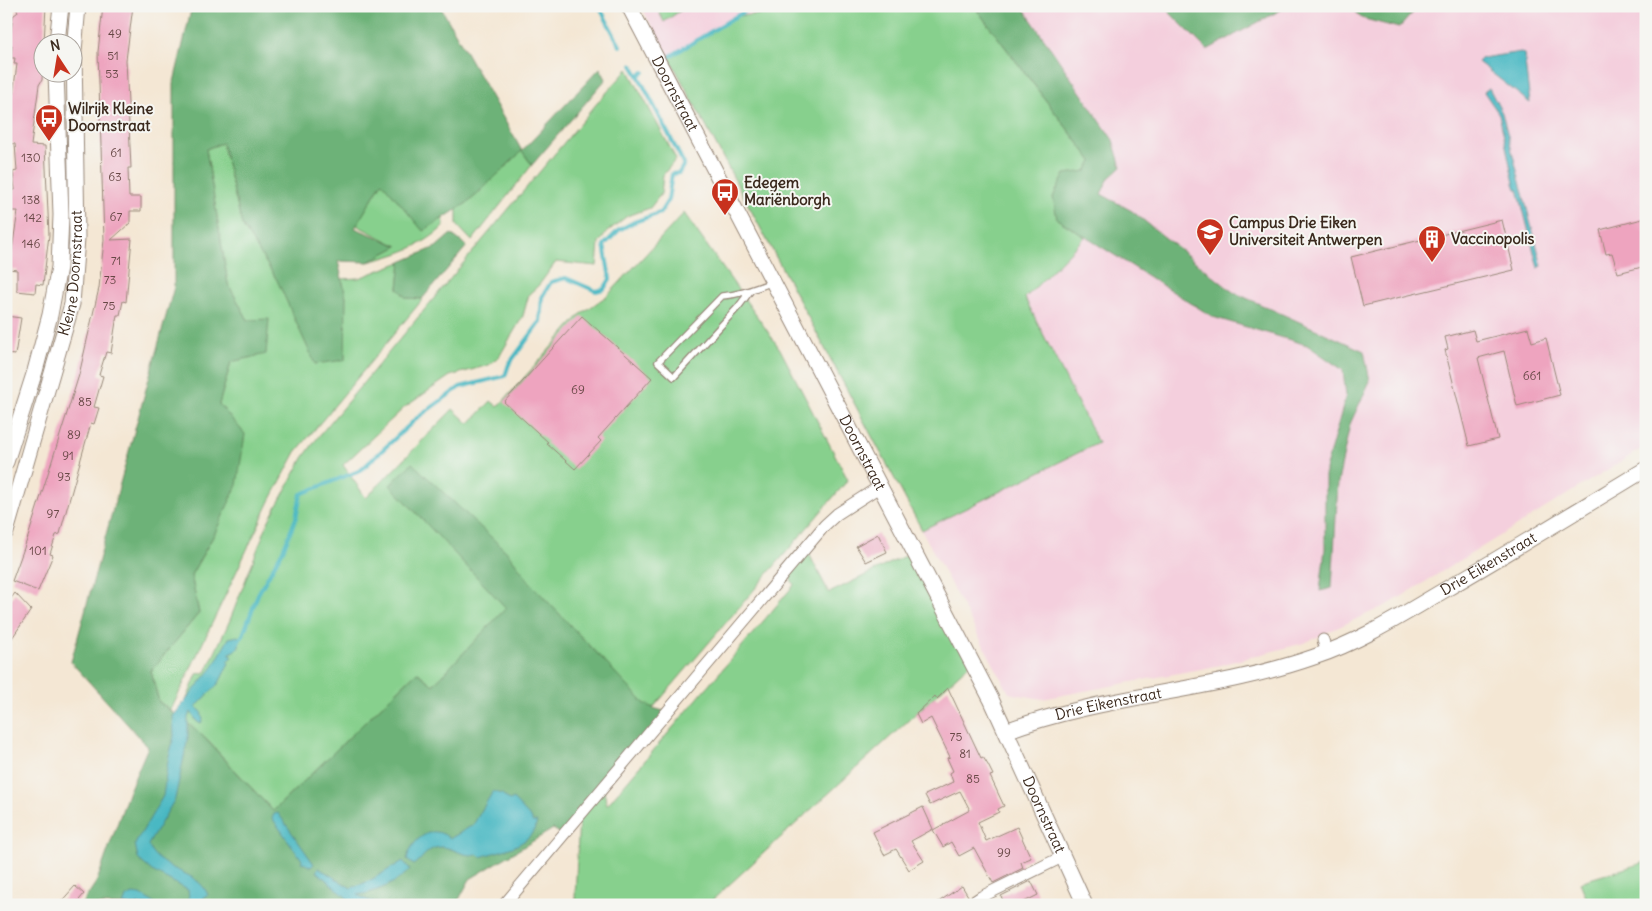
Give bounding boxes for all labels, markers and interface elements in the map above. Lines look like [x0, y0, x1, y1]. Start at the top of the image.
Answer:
house number: 49 [108, 26, 122, 41]
north arrow [32, 32, 82, 82]
text: N [49, 35, 62, 55]
house number: 51 [107, 48, 119, 63]
street label: Doornstraat [648, 53, 703, 134]
house number: 53 [105, 66, 119, 81]
place label: Wilrijk Kleine Doornstraat [68, 99, 153, 135]
bus stop icon: Wilrijk Kleine Doornstraat [34, 103, 64, 142]
house number: 61 [110, 145, 122, 160]
house number: 130 [21, 150, 41, 165]
house number: 63 [108, 169, 122, 184]
place label: Edegem Mariënborgh [744, 173, 831, 210]
bus stop icon: Edegem Mariënborgh [710, 177, 740, 216]
house number: 138 [22, 192, 40, 207]
house number: 67 [110, 209, 123, 224]
house number: 142 [24, 210, 43, 225]
street label: Kleine Doornstraat [53, 210, 86, 338]
place label: Campus Drie Eiken Universiteit Antwerpen [1229, 213, 1383, 250]
school or university icon: Campus Drie Eiken Universiteit Antwerpen [1195, 217, 1225, 256]
building icon: Vaccinopolis [1417, 224, 1447, 263]
place label: Vaccinopolis [1451, 229, 1535, 249]
house number: 146 [22, 236, 40, 251]
house number: 71 [111, 253, 121, 268]
house number: 73 [104, 272, 117, 287]
house number: 75 [103, 298, 115, 313]
house number: 661 [1523, 368, 1541, 383]
house number: 69 [571, 382, 585, 397]
house number: 85 [78, 394, 92, 409]
street label: Doornstraat [835, 412, 890, 493]
house number: 89 [67, 427, 81, 442]
house number: 91 [62, 448, 74, 463]
house number: 93 [57, 469, 71, 484]
house number: 97 [47, 506, 60, 521]
street label: Drie Eikenstraat [1437, 528, 1540, 599]
house number: 101 [29, 543, 47, 558]
street label: Drie Eikenstraat [1053, 683, 1163, 724]
house number: 75 [950, 729, 962, 744]
house number: 81 [959, 746, 971, 761]
house number: 85 [966, 771, 980, 786]
street label: Doornstraat [1019, 773, 1070, 856]
house number: 99 [997, 845, 1011, 860]

